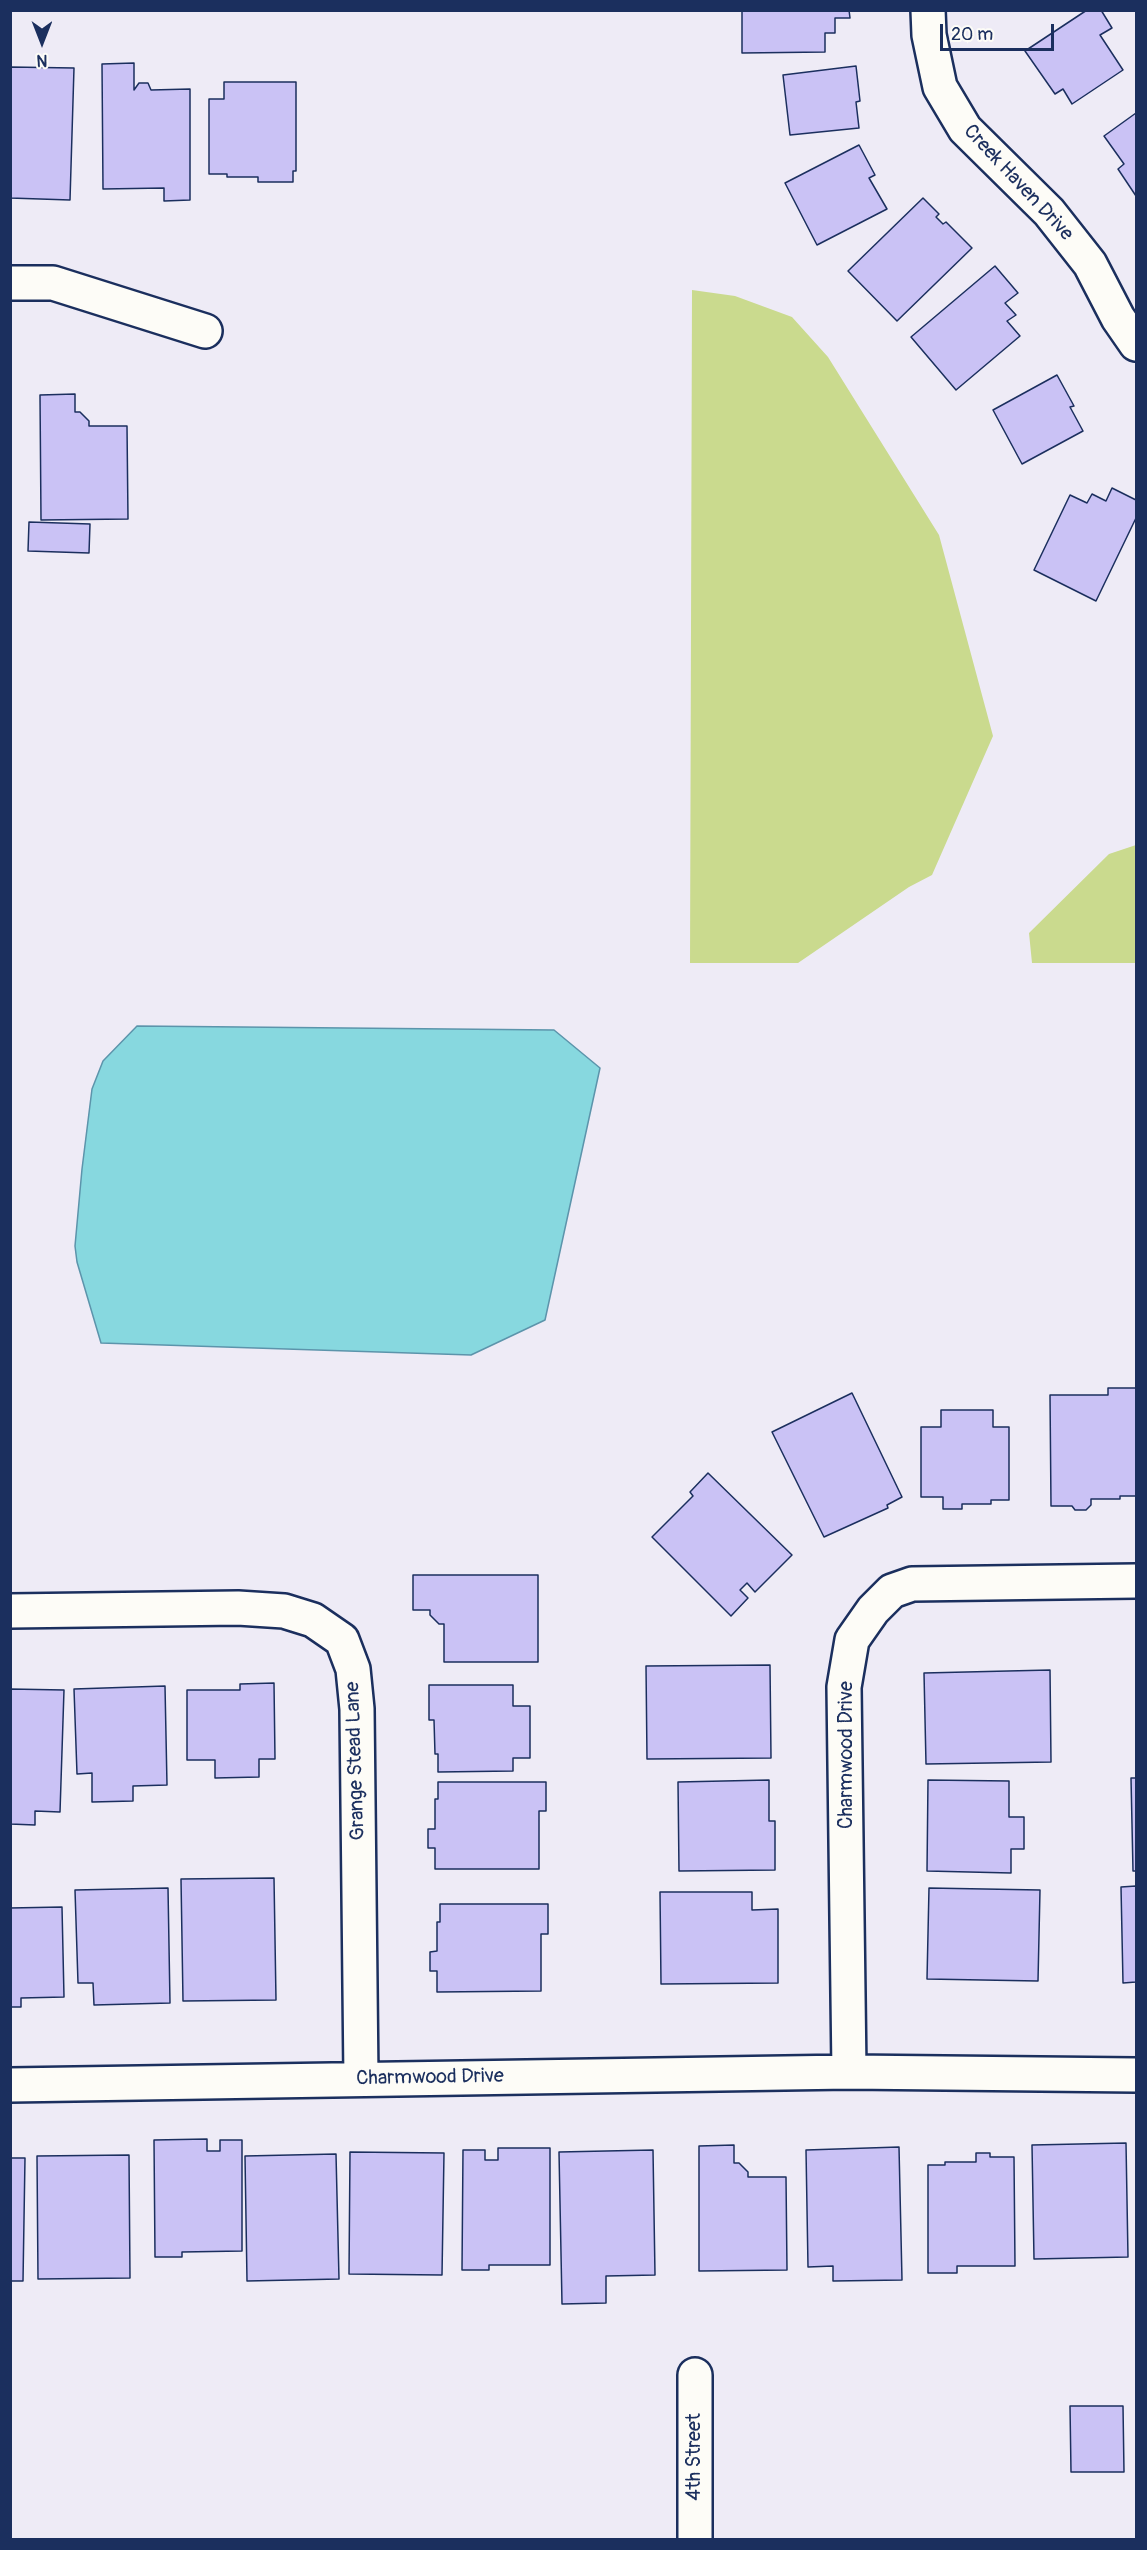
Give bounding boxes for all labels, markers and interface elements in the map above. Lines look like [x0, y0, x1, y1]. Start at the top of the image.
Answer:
north arrow [12, 12, 72, 72]
scale bar [943, 12, 1057, 50]
text: 20 m [951, 23, 993, 46]
text: N [37, 50, 47, 70]
street label: Creek Haven Drive [958, 120, 1078, 246]
street label: Grange Stead Lane [341, 1681, 371, 1841]
street label: Charmwood Drive [835, 1681, 859, 1829]
street label: Charmwood Drive [356, 2065, 504, 2091]
street label: 4th Street [683, 2413, 707, 2501]

